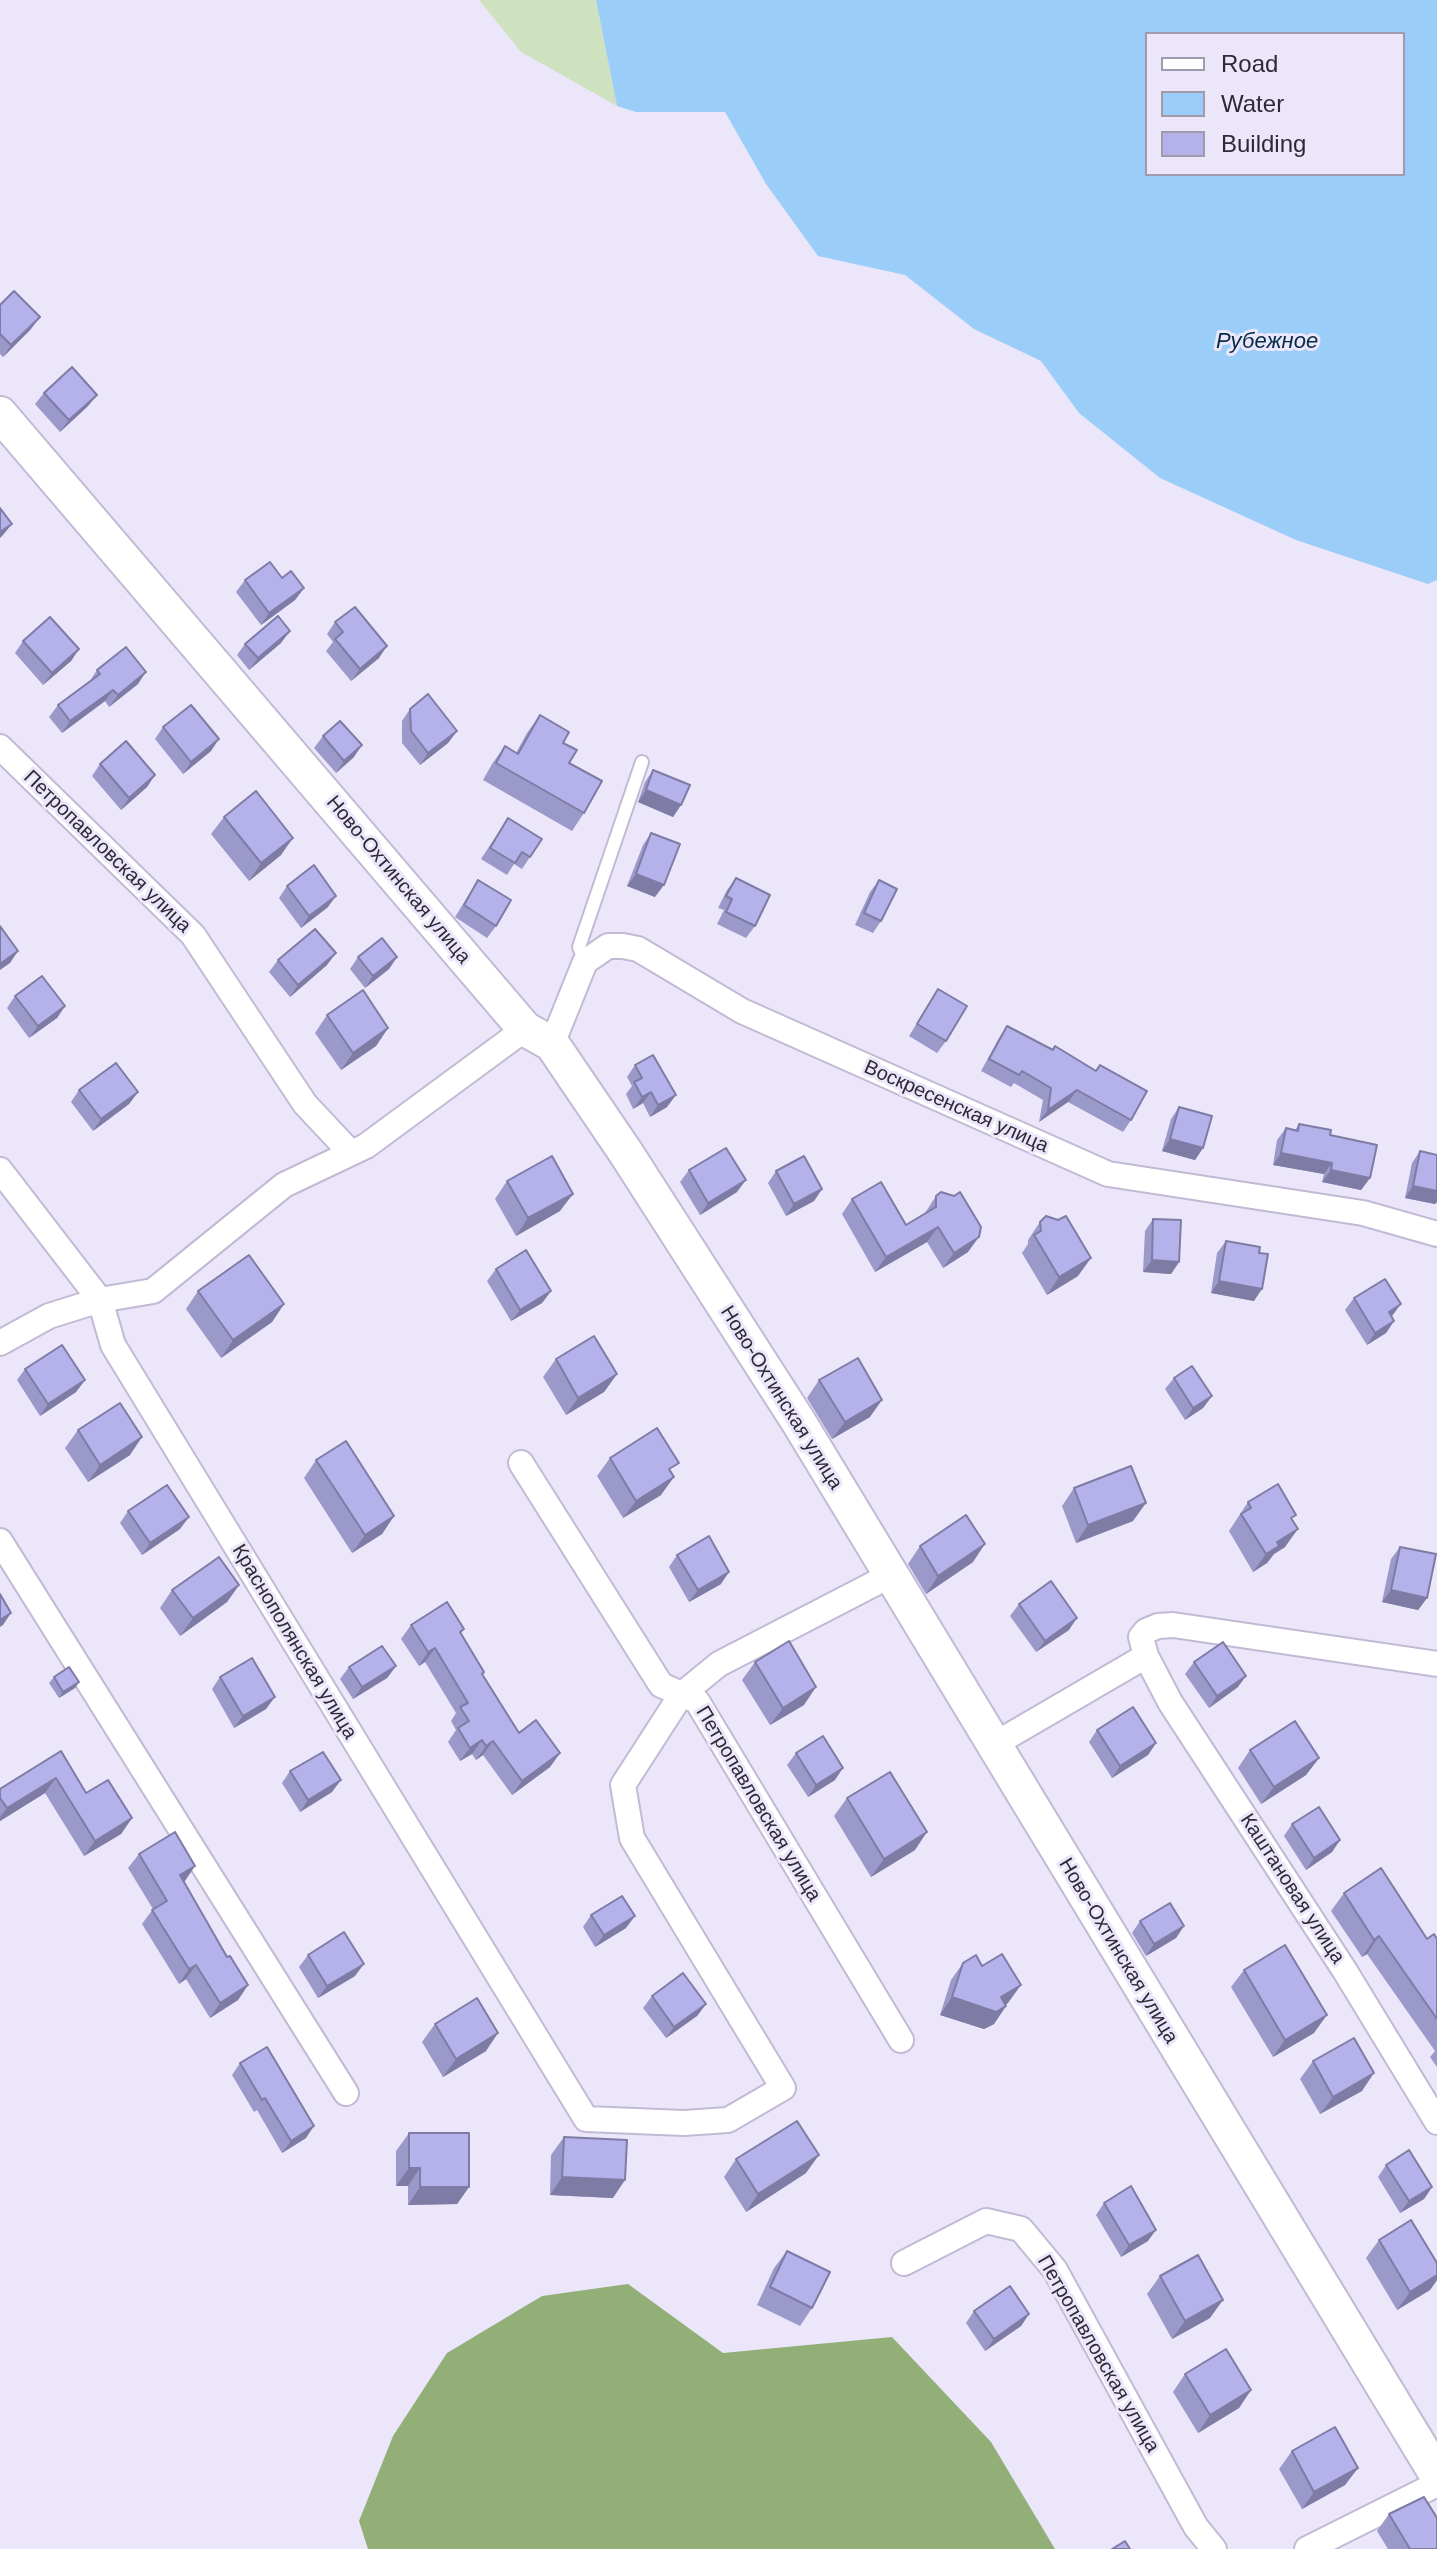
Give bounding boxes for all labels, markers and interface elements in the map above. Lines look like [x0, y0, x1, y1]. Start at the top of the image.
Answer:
legend [1145, 32, 1405, 176]
text: Road [1221, 50, 1278, 77]
text: Water [1221, 90, 1284, 117]
text: Building [1221, 130, 1306, 157]
water label: Рубежное [1216, 329, 1318, 355]
street label: Петропавловская улица [18, 766, 196, 938]
street label: Ново-Охтинская улица [321, 791, 475, 969]
street label: Воскресенская улица [860, 1056, 1052, 1158]
street label: Ново-Охтинская улица [715, 1302, 847, 1494]
street label: Краснополянская улица [226, 1540, 362, 1744]
street label: Петропавловская улица [690, 1702, 826, 1906]
street label: Каштановая улица [1235, 1810, 1349, 1968]
street label: Ново-Охтинская улица [1053, 1854, 1183, 2048]
street label: Петропавловская улица [1032, 2251, 1164, 2457]

